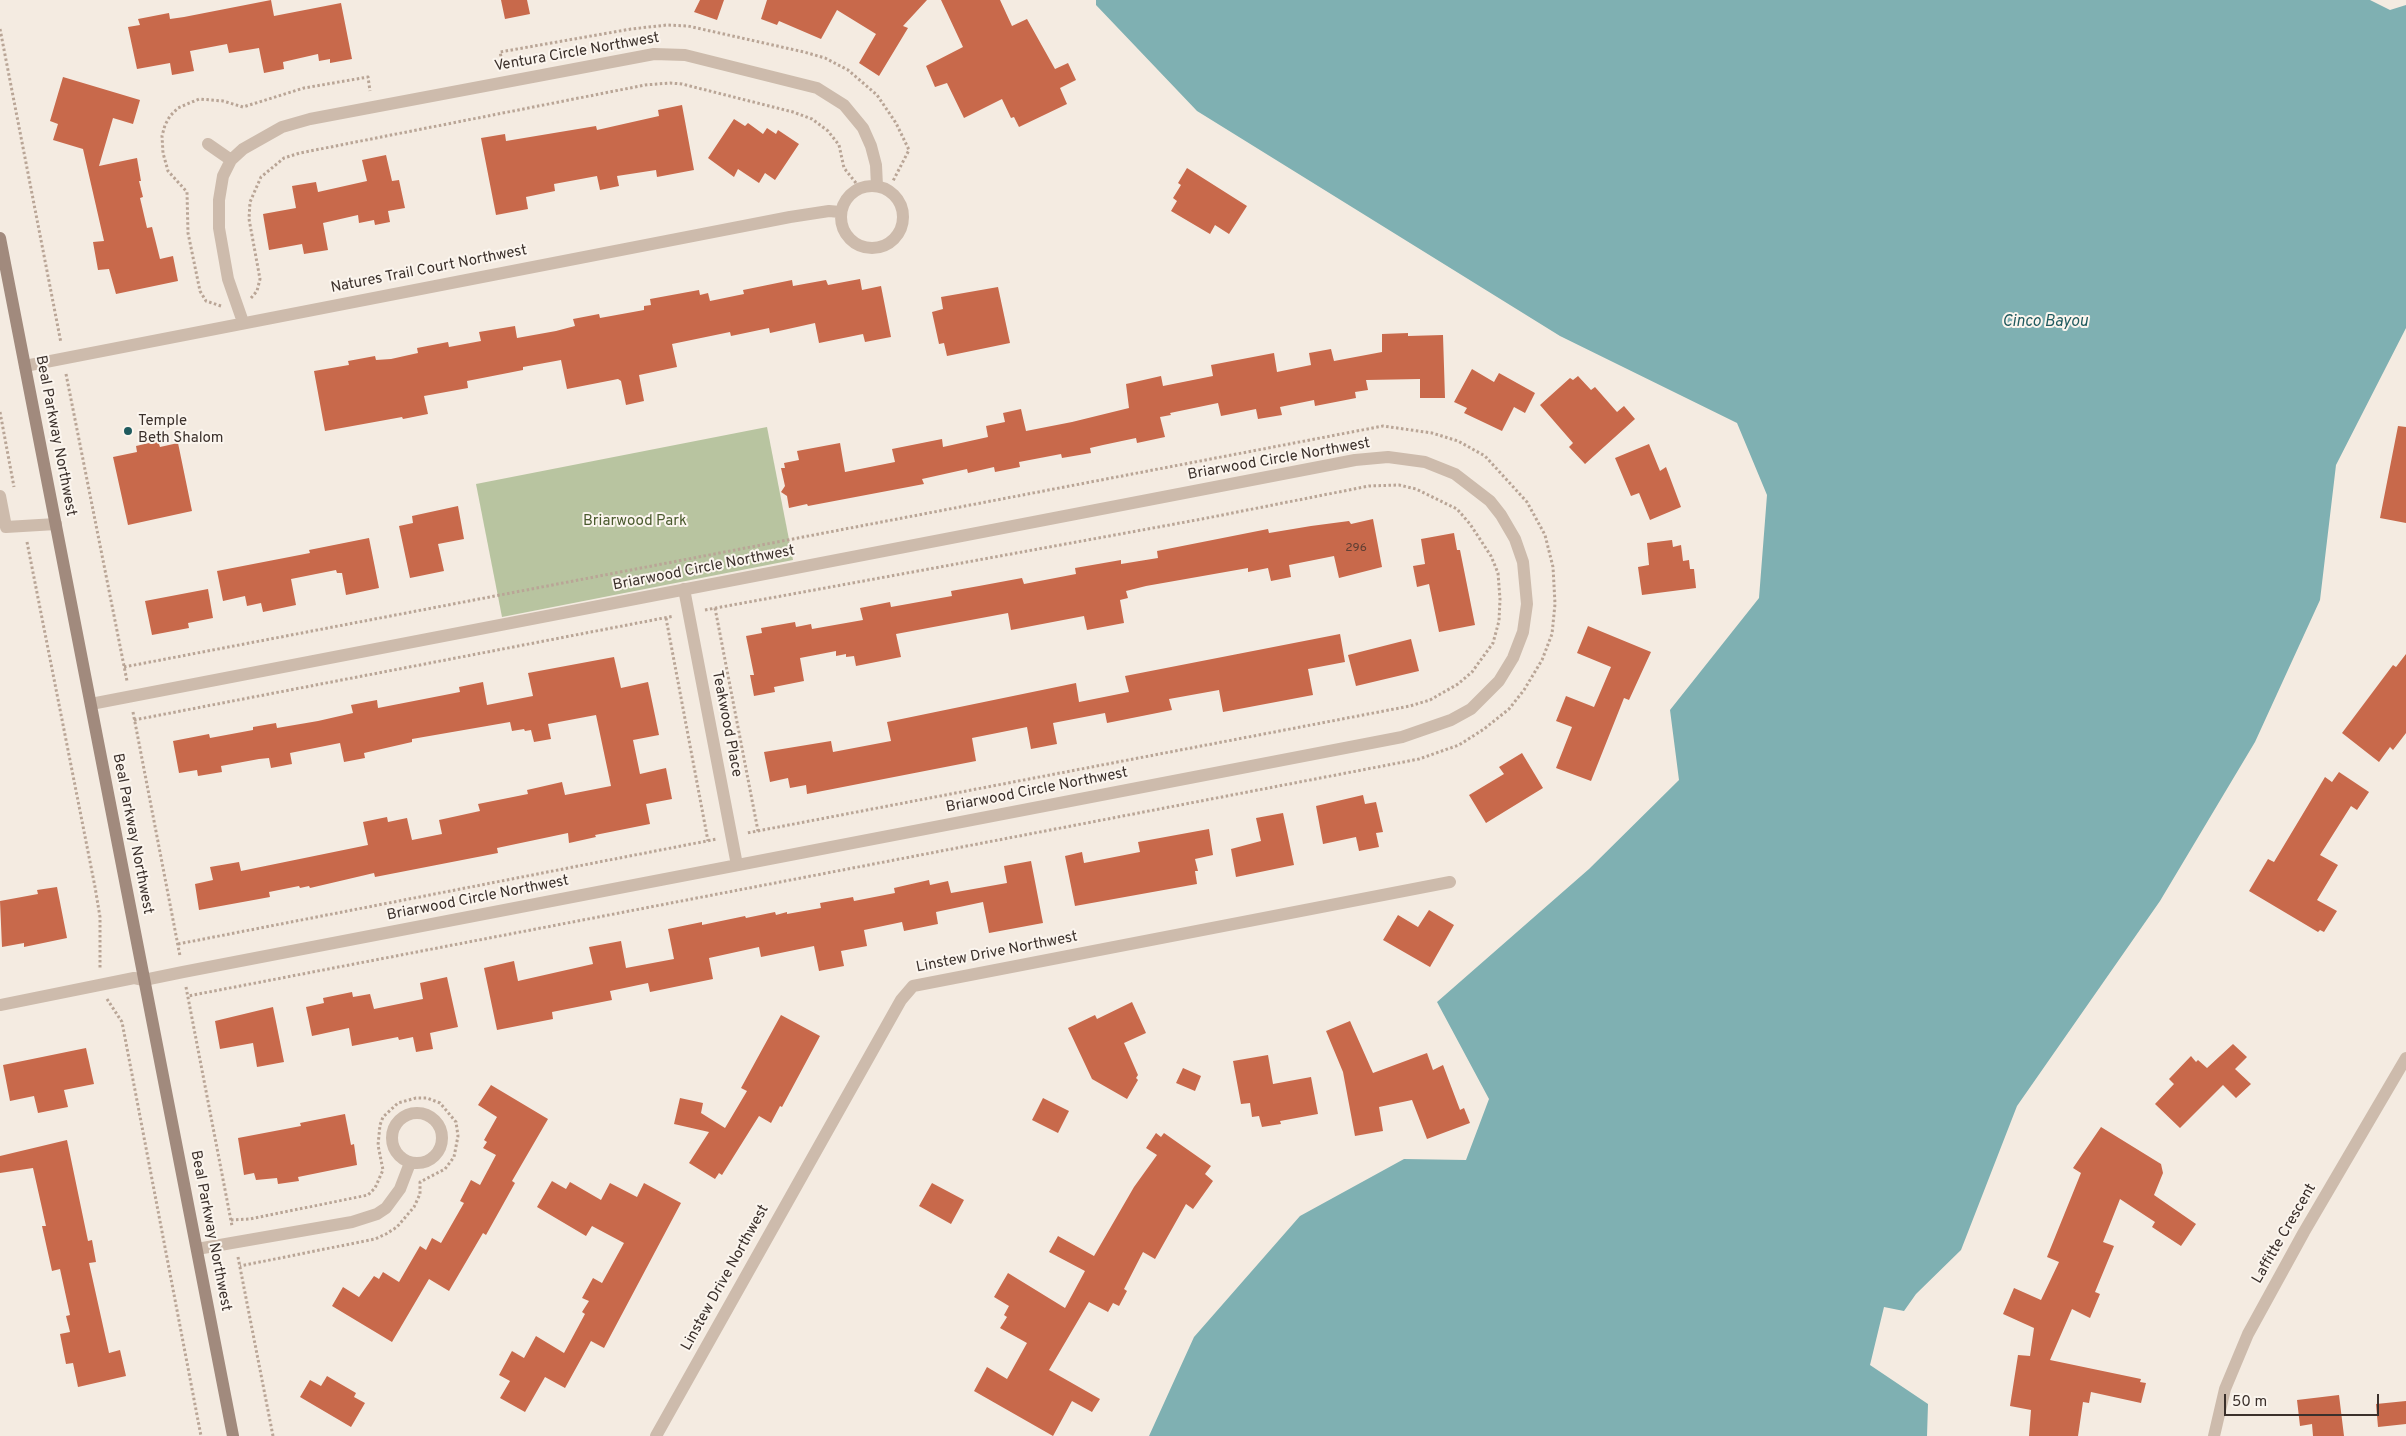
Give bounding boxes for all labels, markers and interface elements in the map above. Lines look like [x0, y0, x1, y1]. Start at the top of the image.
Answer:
street label: Ventura Circle Northwest [493, 30, 661, 76]
street label: Natures Trail Court Northwest [329, 242, 529, 298]
water label: Cinco Bayou [2002, 313, 2088, 333]
street label: Beal Parkway Northwest [31, 354, 79, 518]
place label: Temple Beth Shalom [138, 413, 224, 448]
marker: Temple Beth Shalom [122, 425, 134, 437]
street label: Briarwood Circle Northwest [1186, 435, 1372, 485]
park label: Briarwood Park [583, 513, 687, 531]
house number: 296 [1345, 542, 1367, 556]
street label: Briarwood Circle Northwest [612, 543, 796, 595]
street label: Teakwood Place [707, 669, 745, 779]
street label: Beal Parkway Northwest [108, 752, 156, 916]
street label: Briarwood Circle Northwest [945, 765, 1129, 817]
street label: Briarwood Circle Northwest [386, 873, 570, 925]
street label: Linstew Drive Northwest [915, 929, 1079, 977]
street label: Beal Parkway Northwest [186, 1149, 234, 1313]
street label: Laffitte Crescent [2249, 1181, 2321, 1287]
street label: Linstew Drive Northwest [678, 1202, 774, 1354]
scale bar [2226, 1384, 2381, 1416]
text: 50 m [2232, 1393, 2267, 1412]

